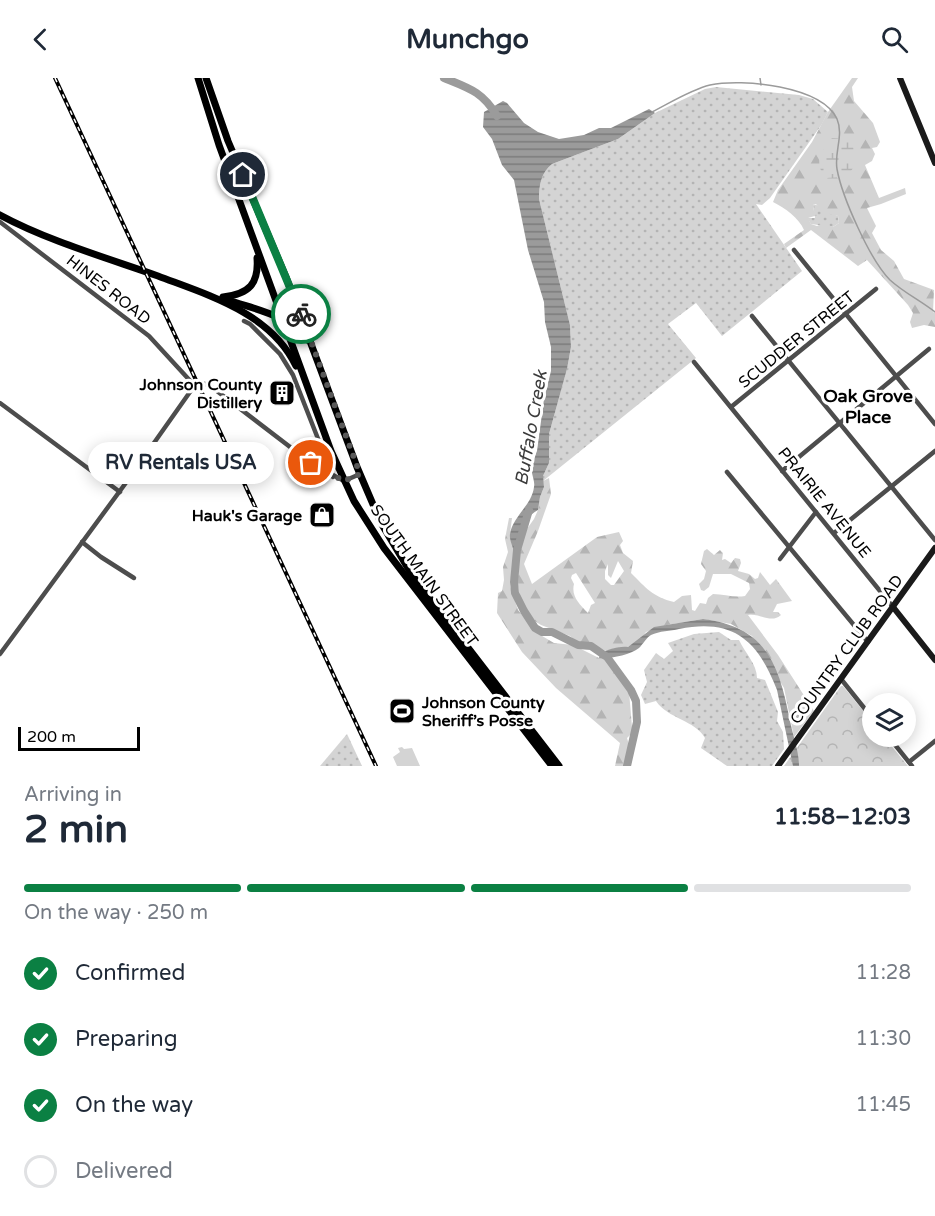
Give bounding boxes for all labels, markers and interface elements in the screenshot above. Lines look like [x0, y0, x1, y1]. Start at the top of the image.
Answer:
icon: back [24, 23, 57, 56]
text: Munchgo [406, 23, 529, 56]
icon: search [878, 23, 911, 56]
pin [217, 149, 268, 200]
icon: home [226, 158, 259, 191]
street label: HINES ROAD [62, 251, 155, 329]
courier [271, 284, 331, 344]
street label: SCUDDER STREET [735, 287, 859, 393]
icon: bike [285, 298, 318, 331]
water label: Buffalo Creek [510, 368, 552, 487]
place label: Johnson County Distillery [139, 375, 262, 413]
building icon: Johnson County Distillery [267, 378, 297, 408]
district label: Oak Grove Place [823, 385, 913, 428]
pin [285, 437, 336, 488]
callout: RV Rentals USA [89, 442, 275, 484]
street label: PRAIRIE AVENUE [773, 443, 875, 562]
icon: bag [294, 446, 327, 479]
text: RV Rentals USA [105, 451, 257, 475]
shop icon: Hauk's Garage [307, 500, 337, 530]
street label: SOUTH MAIN STREET [366, 501, 483, 651]
place label: Hauk's Garage [192, 506, 302, 526]
street label: COUNTRY CLUB ROAD [786, 571, 908, 728]
place label: Johnson County Sheriff’s Posse [421, 693, 545, 731]
map controls [862, 693, 916, 747]
button: layers [862, 693, 916, 747]
sports icon: Johnson County Sheriff’s Posse [387, 696, 417, 726]
scale bar [18, 724, 140, 752]
text: 200 m [27, 727, 76, 747]
text: Arriving in [24, 783, 122, 807]
text: 11:58–12:03 [774, 804, 911, 830]
text: 2 min [24, 806, 128, 853]
text: On the way · 250 m [24, 901, 208, 925]
icon: check [24, 957, 57, 990]
text: Confirmed [75, 960, 185, 986]
text: 11:28 [856, 961, 911, 985]
icon: check [24, 1023, 57, 1056]
text: Preparing [75, 1026, 178, 1052]
text: 11:30 [856, 1027, 911, 1051]
icon: check [24, 1089, 57, 1122]
text: On the way [75, 1092, 193, 1118]
text: 11:45 [856, 1093, 911, 1117]
text: Delivered [75, 1158, 173, 1184]

